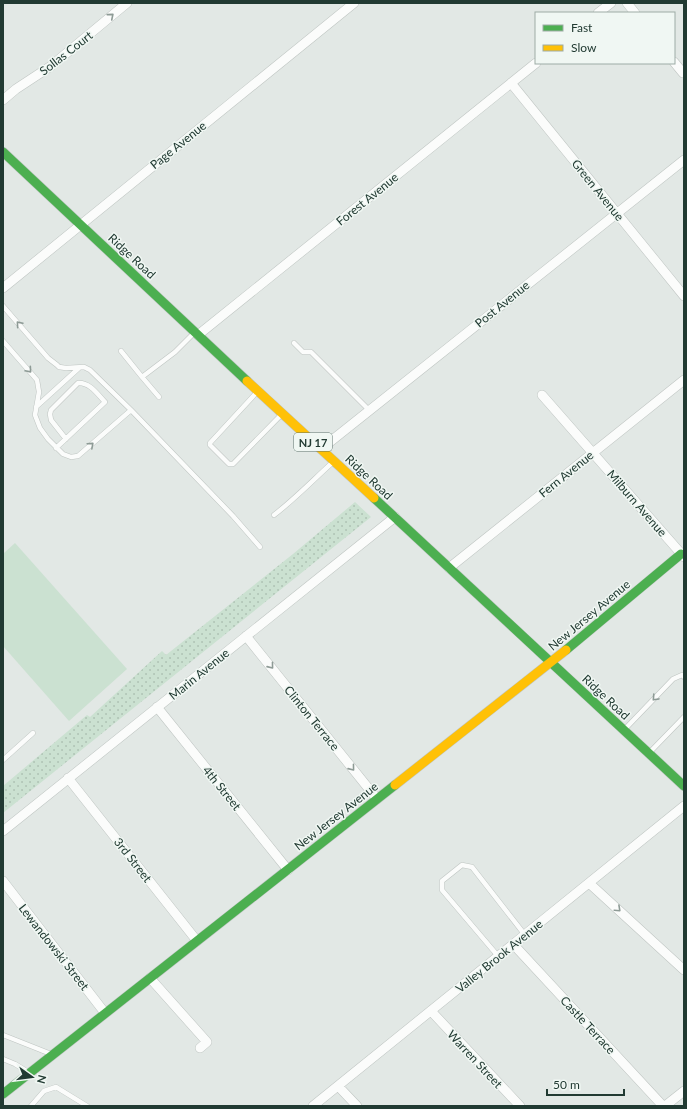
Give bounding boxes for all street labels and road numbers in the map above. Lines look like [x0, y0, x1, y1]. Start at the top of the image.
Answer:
street label: Sollas Court [36, 27, 96, 78]
street label: Page Avenue [147, 118, 209, 172]
street label: Green Avenue [569, 156, 627, 224]
street label: Forest Avenue [333, 169, 401, 229]
street label: Ridge Road [105, 230, 159, 282]
street label: Post Avenue [472, 278, 532, 330]
road number: NJ 17 [294, 433, 332, 451]
street label: Fern Avenue [536, 447, 596, 501]
street label: Ridge Road [342, 451, 396, 503]
street label: Milburn Avenue [604, 467, 670, 539]
street label: New Jersey Avenue [545, 576, 633, 654]
street label: Marin Avenue [166, 645, 232, 703]
street label: Ridge Road [579, 671, 633, 723]
street label: Clinton Terrace [281, 682, 343, 754]
street label: 4th Street [200, 763, 245, 814]
street label: New Jersey Avenue [291, 779, 381, 853]
street label: 3rd Street [111, 835, 155, 886]
street label: Lewandowski Street [16, 901, 93, 994]
street label: Valley Brook Avenue [452, 916, 546, 996]
street label: Castle Terrace [557, 993, 619, 1057]
street label: Warren Street [444, 1027, 506, 1092]

